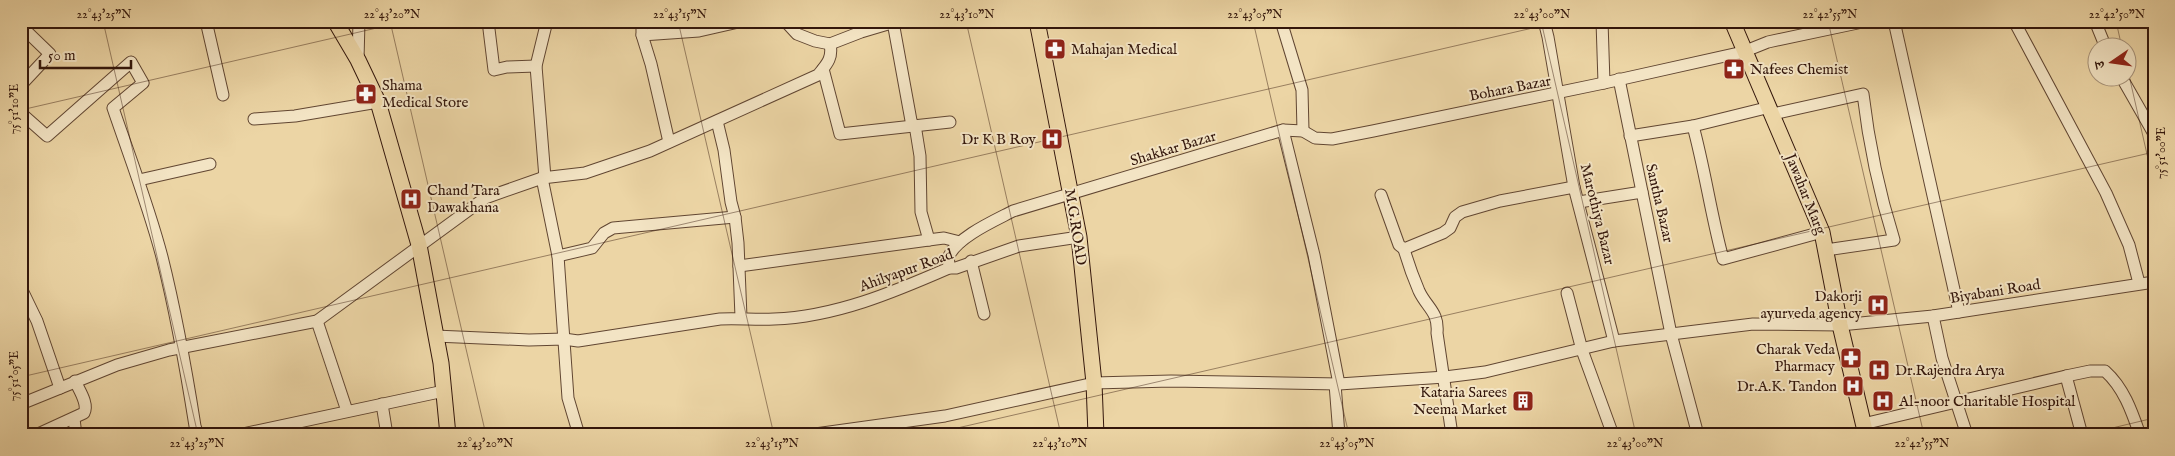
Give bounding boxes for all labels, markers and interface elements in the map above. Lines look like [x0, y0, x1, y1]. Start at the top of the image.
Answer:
text: 22°43'25"N [76, 7, 132, 22]
text: 22°43'20"N [364, 7, 421, 22]
text: 22°43'15"N [653, 7, 708, 22]
text: 22°43'10"N [939, 7, 995, 22]
text: 22°43'05"N [1227, 7, 1283, 22]
text: 22°43'00"N [1514, 7, 1571, 22]
text: 22°42'55"N [1803, 7, 1858, 22]
text: 22°42'50"N [2089, 7, 2146, 22]
pharmacy icon: Mahajan Medical [1043, 37, 1067, 61]
scale bar [40, 38, 131, 70]
north arrow [2088, 38, 2138, 88]
place label: Mahajan Medical [1071, 40, 1178, 59]
text: 50 m [48, 46, 76, 65]
pharmacy icon: Nafees Chemist [1722, 57, 1746, 81]
text: उ [2091, 58, 2110, 71]
place label: Nafees Chemist [1750, 60, 1848, 79]
street label: Bohara Bazar [1468, 71, 1553, 106]
place label: Shama Medical Store [382, 76, 468, 112]
pharmacy icon: Shama Medical Store [354, 82, 378, 106]
text: 75°51'10"E [7, 84, 22, 134]
street label: Shakkar Bazar [1128, 126, 1219, 171]
hospital icon: Dr K B Roy [1040, 127, 1064, 151]
text: 75°51'00"E [2154, 127, 2169, 179]
place label: Dr K B Roy [961, 130, 1037, 149]
street label: Jawahar Marg [1780, 149, 1831, 238]
street label: Marothiya Bazar [1576, 162, 1619, 267]
street label: Santha Bazar [1641, 162, 1678, 245]
place label: Chand Tara Dawakhana [427, 181, 500, 217]
hospital icon: Chand Tara Dawakhana [399, 187, 423, 211]
street label: M.G.ROAD [1060, 187, 1091, 267]
street label: Ahilyapur Road [856, 244, 957, 297]
street label: Biyabani Road [1948, 275, 2043, 308]
place label: Dakorji ayurveda agency [1760, 287, 1863, 323]
hospital icon: Dakorji ayurveda agency [1866, 293, 1890, 317]
place label: Charak Veda Pharmacy [1756, 340, 1836, 376]
pharmacy icon: Charak Veda Pharmacy [1839, 346, 1863, 370]
text: 75°51'05"E [7, 351, 22, 401]
hospital icon: Dr.Rajendra Arya [1867, 358, 1891, 382]
place label: Dr.Rajendra Arya [1895, 361, 2005, 380]
hospital icon: Dr.A.K. Tandon [1841, 374, 1865, 398]
place label: Dr.A.K. Tandon [1737, 377, 1837, 396]
place label: Kataria Sarees Neema Market [1413, 383, 1507, 419]
building icon: Kataria Sarees Neema Market [1511, 389, 1535, 413]
hospital icon: Al-noor Charitable Hospital [1871, 389, 1895, 413]
place label: Al-noor Charitable Hospital [1898, 392, 2076, 411]
text: 22°43'25"N [169, 436, 225, 451]
text: 22°43'20"N [457, 436, 514, 451]
text: 22°43'15"N [745, 436, 800, 451]
text: 22°43'10"N [1032, 436, 1088, 451]
text: 22°43'05"N [1319, 436, 1375, 451]
text: 22°43'00"N [1607, 436, 1664, 451]
text: 22°42'55"N [1895, 436, 1950, 451]

